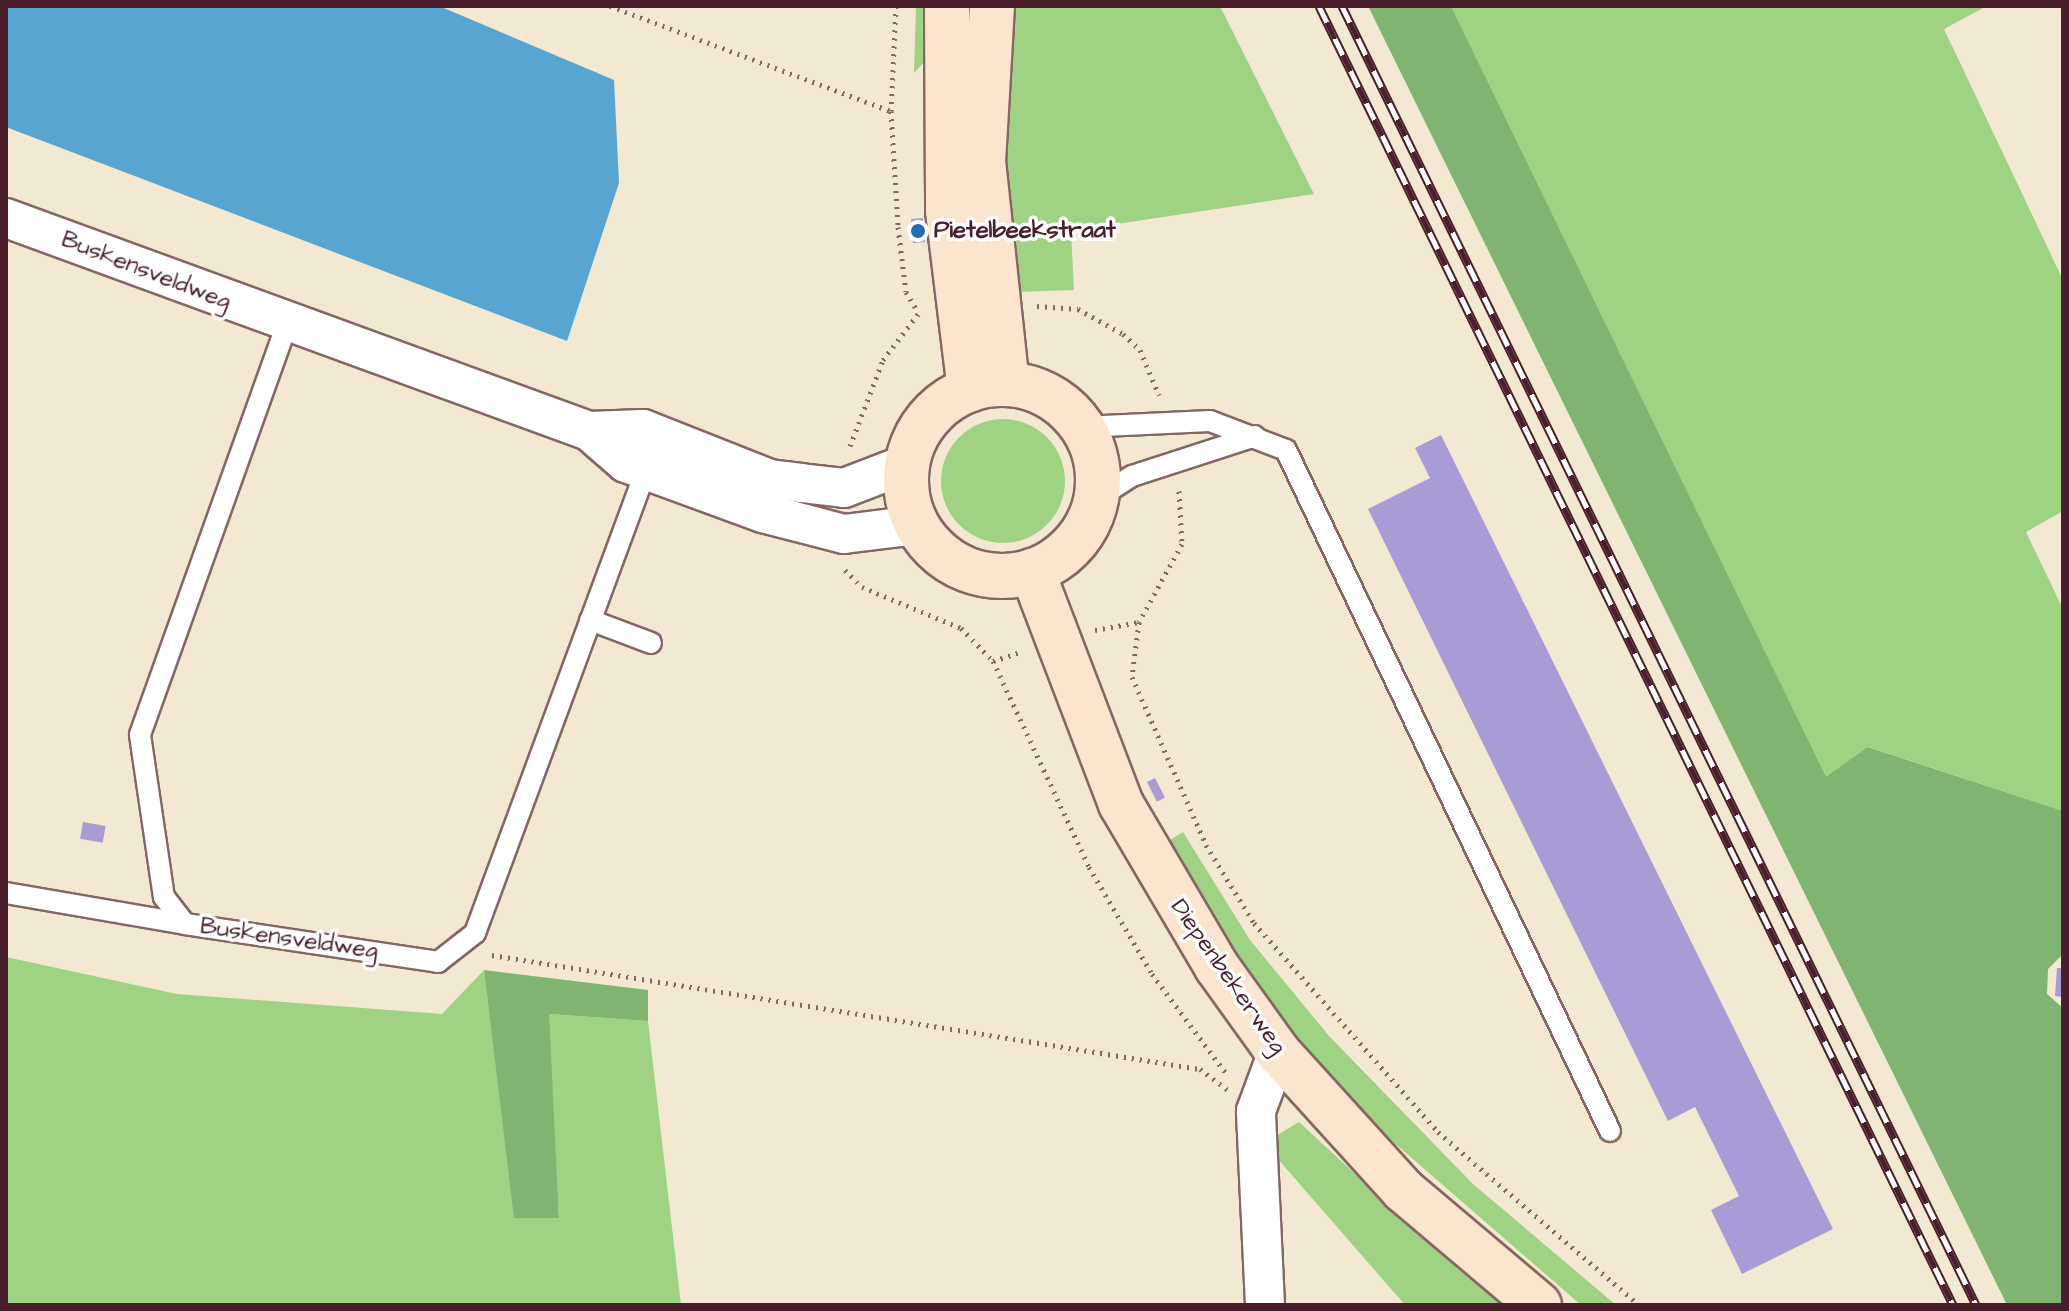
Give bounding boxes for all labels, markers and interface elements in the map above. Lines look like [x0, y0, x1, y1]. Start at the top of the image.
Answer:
place label: Pietelbeekstraat [934, 217, 1116, 245]
marker: Pietelbeekstraat [909, 222, 927, 240]
street label: Buskensveldweg [57, 225, 235, 317]
street label: Diepenbekerweg [1164, 894, 1292, 1060]
street label: Buskensveldweg [198, 912, 380, 966]

